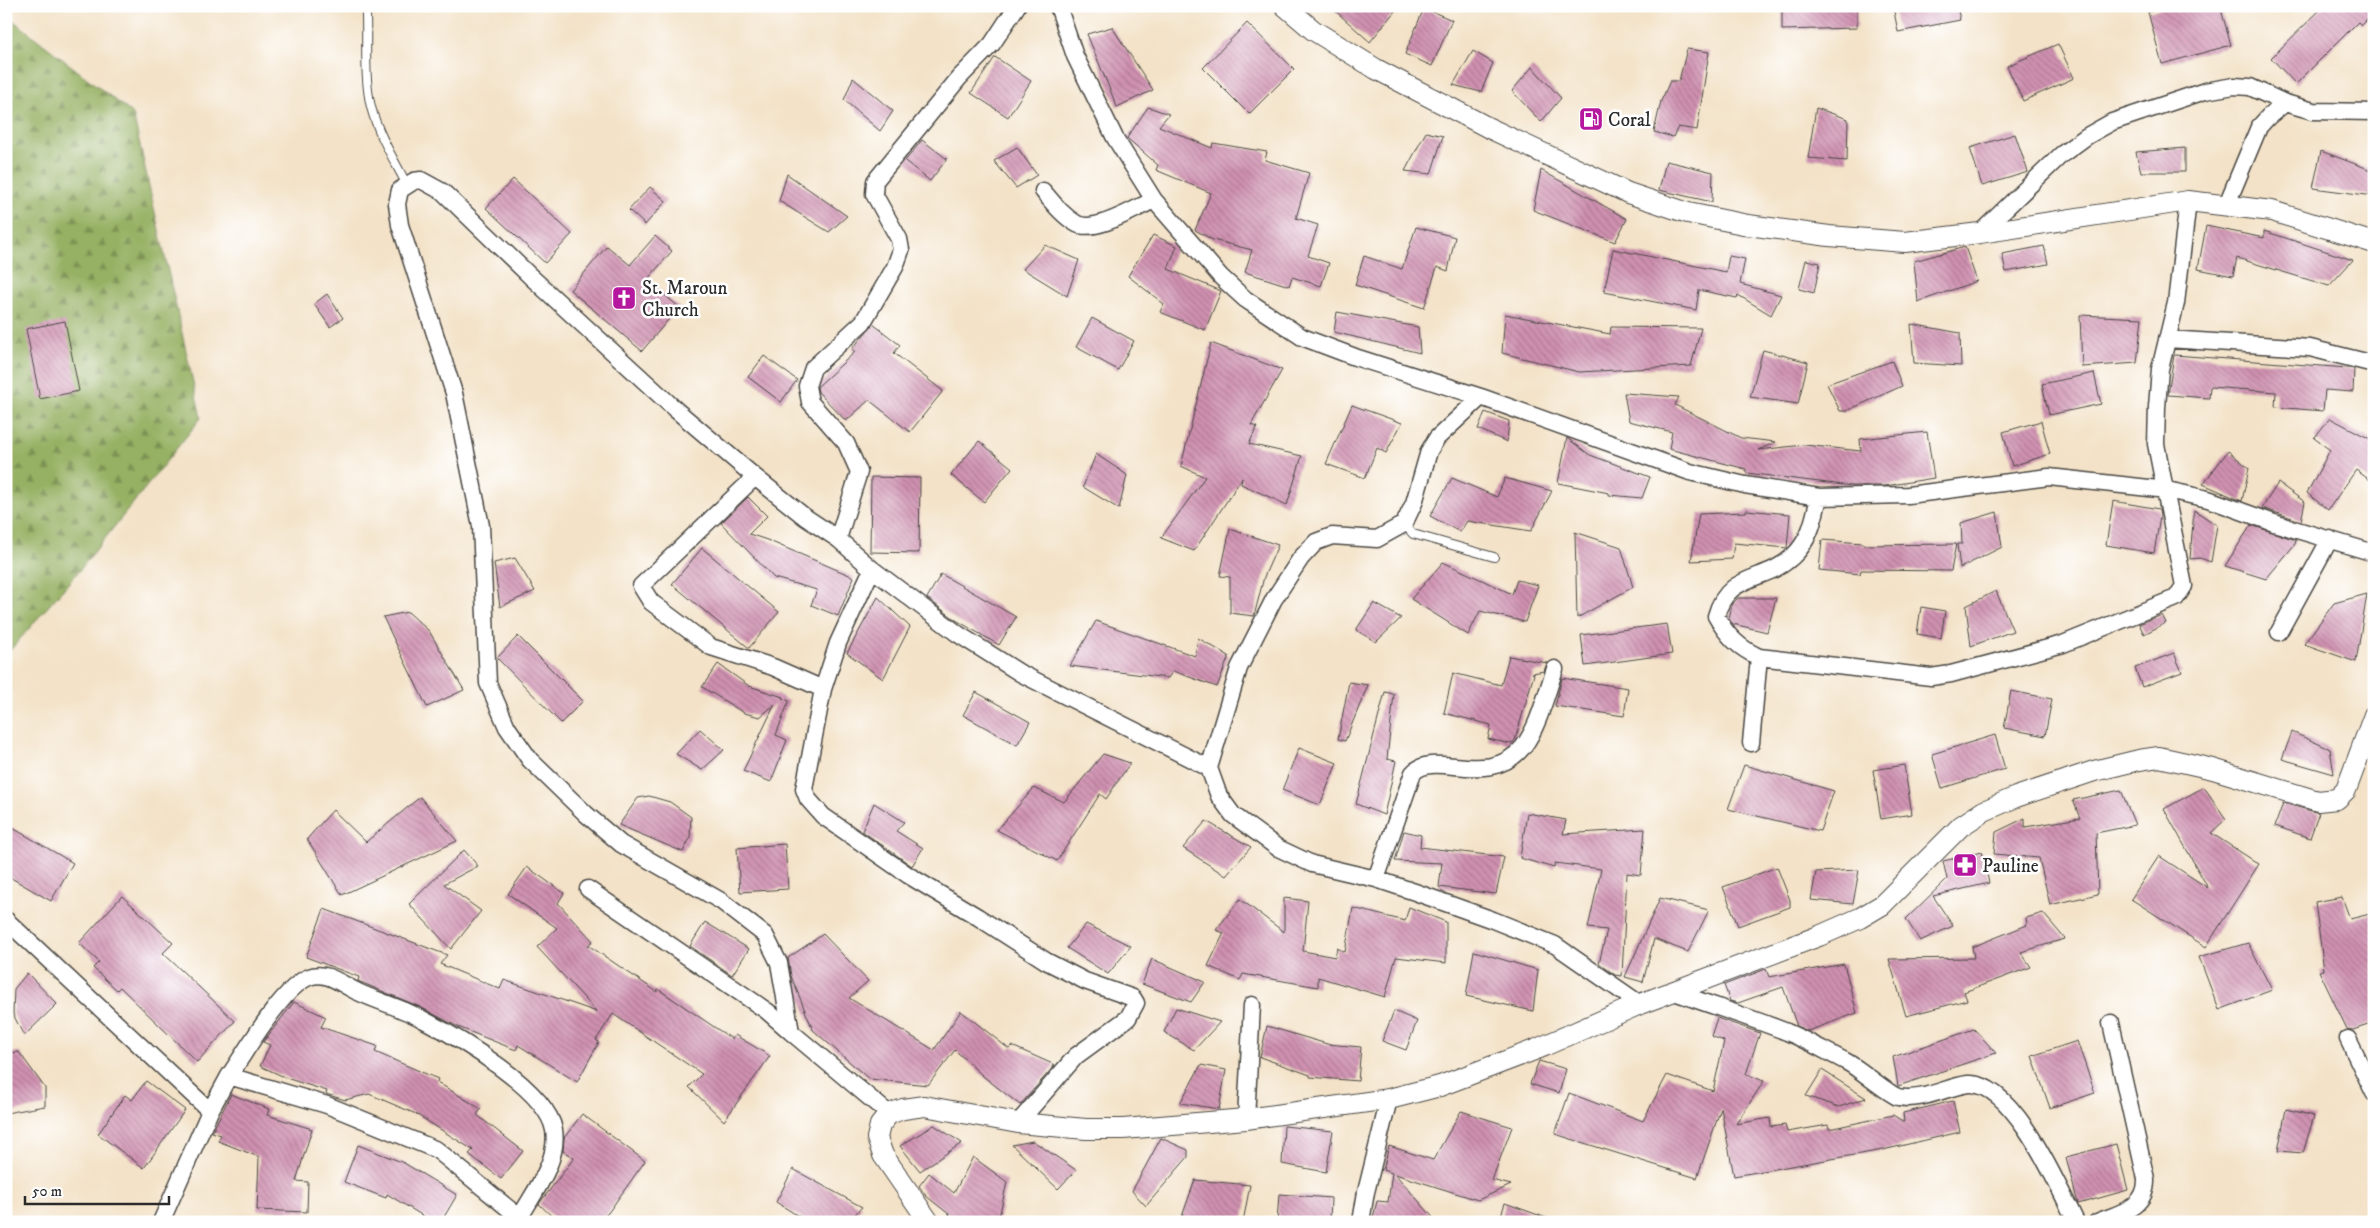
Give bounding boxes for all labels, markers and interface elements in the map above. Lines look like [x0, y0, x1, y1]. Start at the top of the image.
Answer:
fuel station icon: Coral [1578, 106, 1604, 132]
place label: Coral [1608, 109, 1651, 132]
place label: St. Maroun Church [642, 277, 728, 322]
church icon: St. Maroun Church [611, 285, 637, 311]
pharmacy icon: Pauline [1952, 852, 1978, 878]
place label: Pauline [1982, 855, 2039, 878]
scale bar [25, 1173, 169, 1205]
text: 50 m [32, 1182, 62, 1201]

